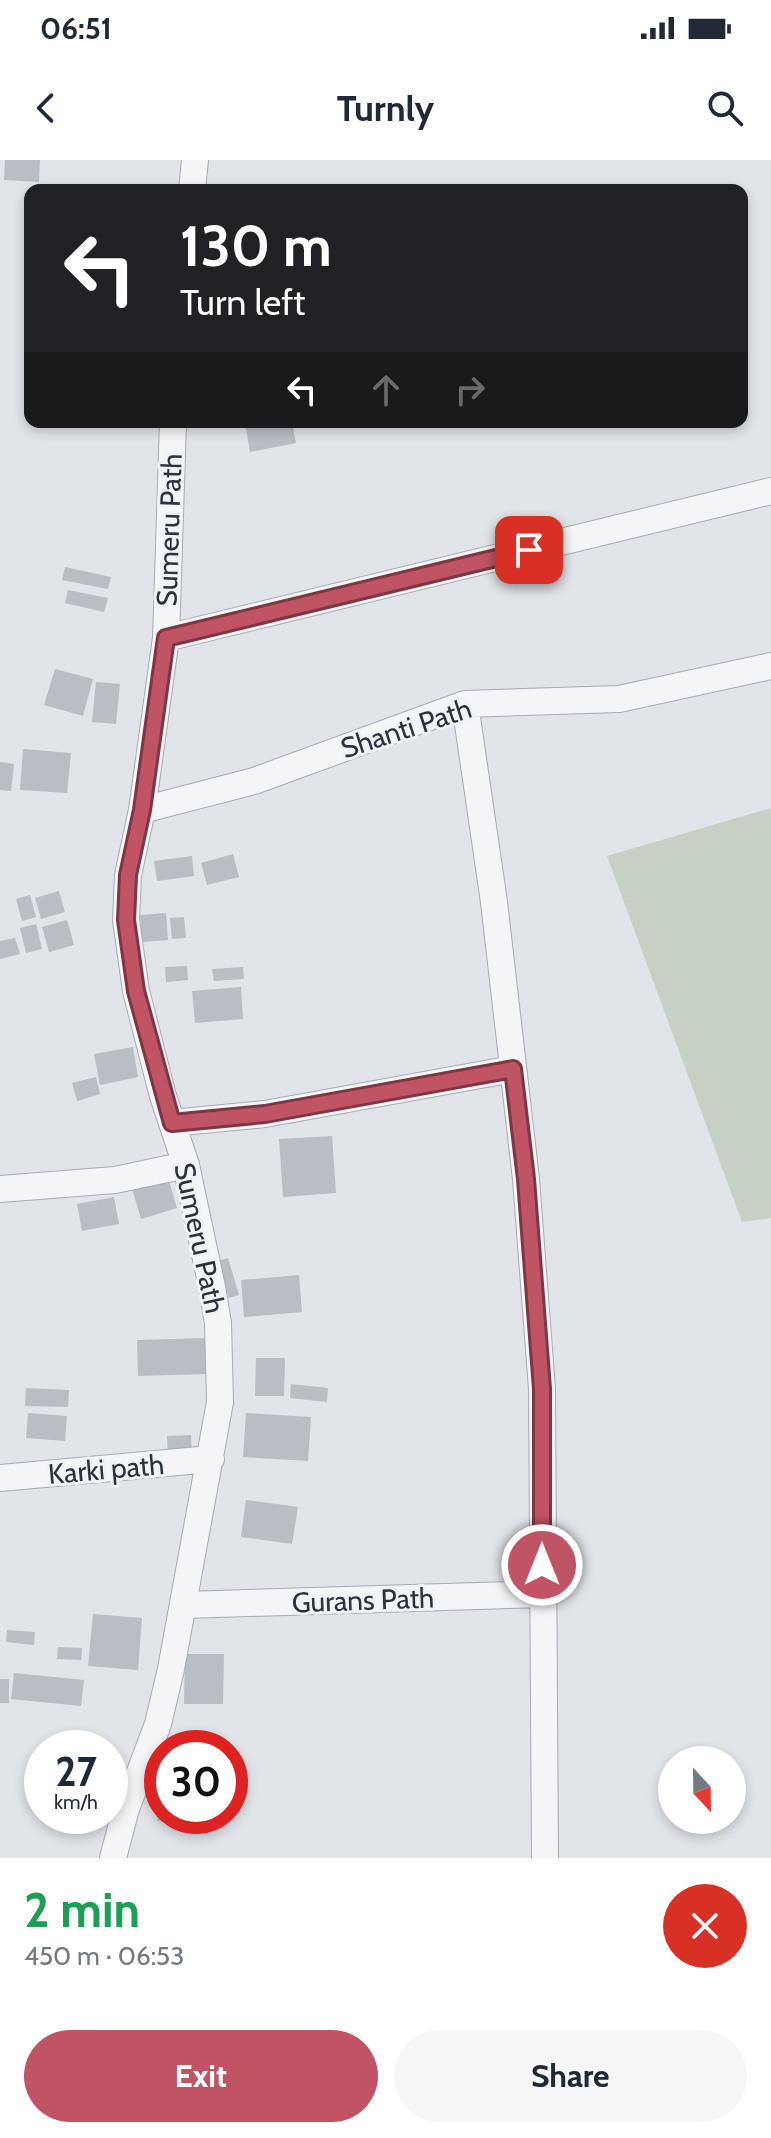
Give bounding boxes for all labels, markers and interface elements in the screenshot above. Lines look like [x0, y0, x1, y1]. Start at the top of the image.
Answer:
text: 06:51 [40, 10, 112, 47]
icon: back [24, 86, 68, 130]
text: Turnly [337, 86, 434, 130]
icon: search [703, 86, 747, 130]
text: 130 m [180, 212, 332, 280]
icon: left [48, 216, 152, 320]
text: Turn left [180, 280, 305, 324]
icon: left [280, 368, 324, 412]
icon: ahead [364, 368, 408, 412]
icon: right [448, 368, 492, 412]
street label: Sumeru Path [149, 453, 189, 607]
pin [495, 516, 563, 584]
icon: arrive [507, 528, 551, 572]
street label: Shanti Path [336, 691, 476, 765]
street label: Sumeru Path [167, 1160, 233, 1316]
street label: Karki path [47, 1447, 165, 1491]
position arrow [500, 1523, 584, 1607]
street label: Gurans Path [291, 1581, 435, 1619]
speed limit sign: 30 [144, 1730, 248, 1834]
north arrow [658, 1746, 746, 1834]
map controls [658, 1746, 746, 1834]
text: 27 [55, 1747, 97, 1796]
text: km/h [54, 1790, 98, 1814]
text: 2 min [24, 1881, 140, 1939]
button: close [663, 1884, 747, 1968]
text: 450 m · 06:53 [24, 1940, 184, 1972]
button: Exit [24, 2030, 378, 2122]
button: Share [394, 2030, 747, 2122]

